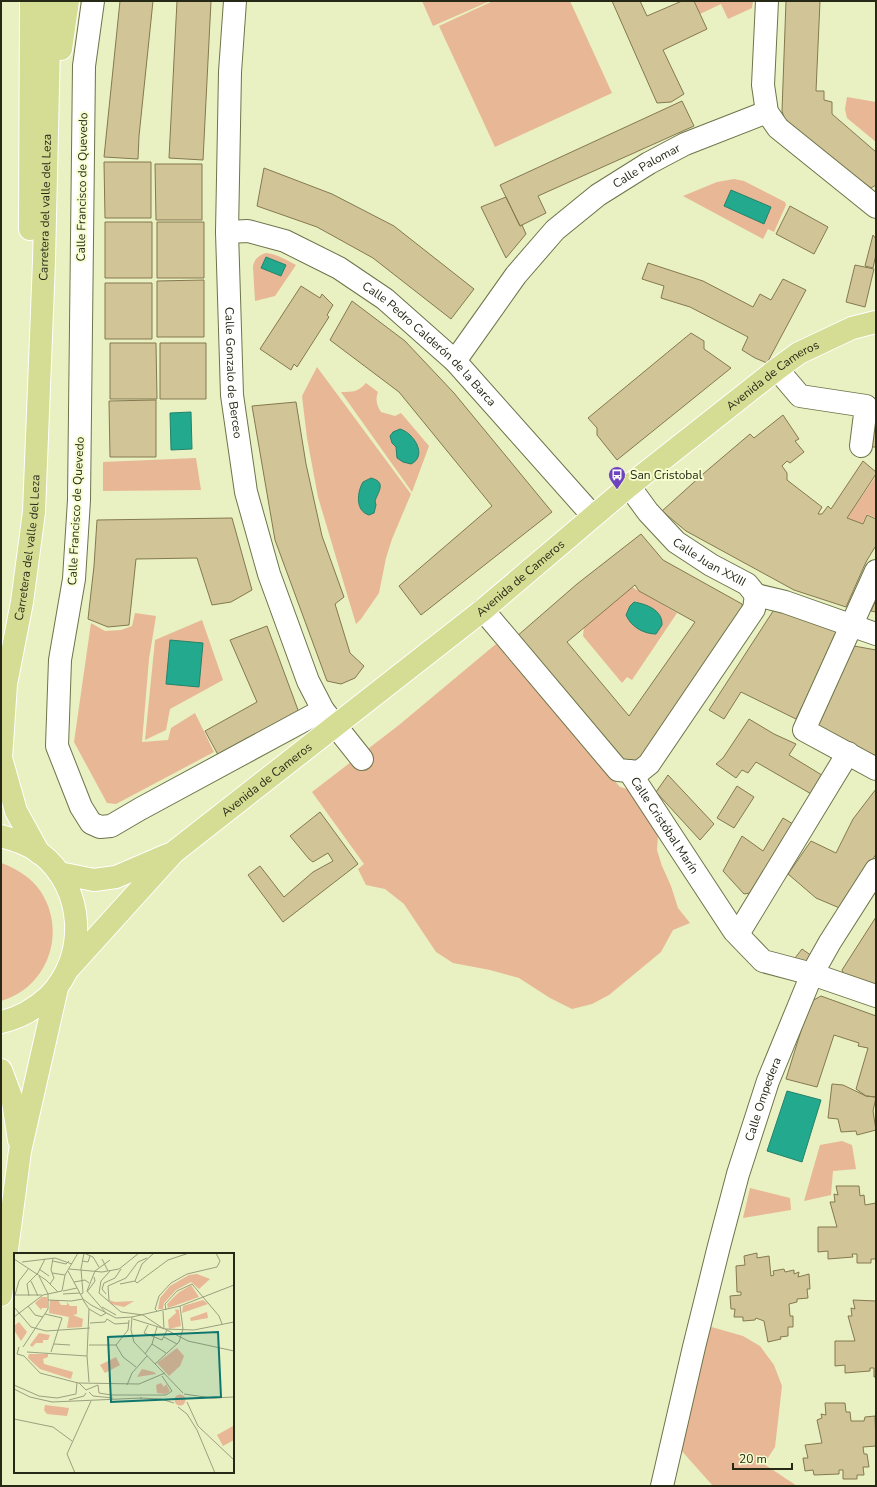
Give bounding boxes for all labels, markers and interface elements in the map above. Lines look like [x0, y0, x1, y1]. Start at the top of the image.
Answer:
street label: Calle Francisco de Quevedo [73, 112, 91, 262]
street label: Carretera del valle del Leza [35, 134, 55, 281]
street label: Calle Palomar [610, 140, 684, 192]
street label: Calle Pedro Calderón de la Barca [359, 278, 500, 410]
street label: Calle Gonzalo de Berceo [221, 307, 246, 440]
street label: Avenida de Cameros [723, 337, 822, 414]
street label: Calle Francisco de Quevedo [64, 436, 88, 586]
bus stop icon: San Cristobal [607, 465, 627, 490]
place label: San Cristobal [630, 467, 703, 483]
street label: Carretera del valle del Leza [11, 474, 43, 622]
street label: Calle Juan XXIII [669, 534, 748, 590]
street label: Avenida de Cameros [473, 536, 568, 620]
street label: Avenida de Cameros [218, 739, 315, 820]
street label: Calle Cristóbal Marín [627, 774, 702, 877]
street label: Calle Ompedera [741, 1055, 785, 1143]
inset map [14, 1253, 234, 1473]
scale bar [733, 1445, 792, 1471]
text: 20 m [739, 1451, 767, 1467]

